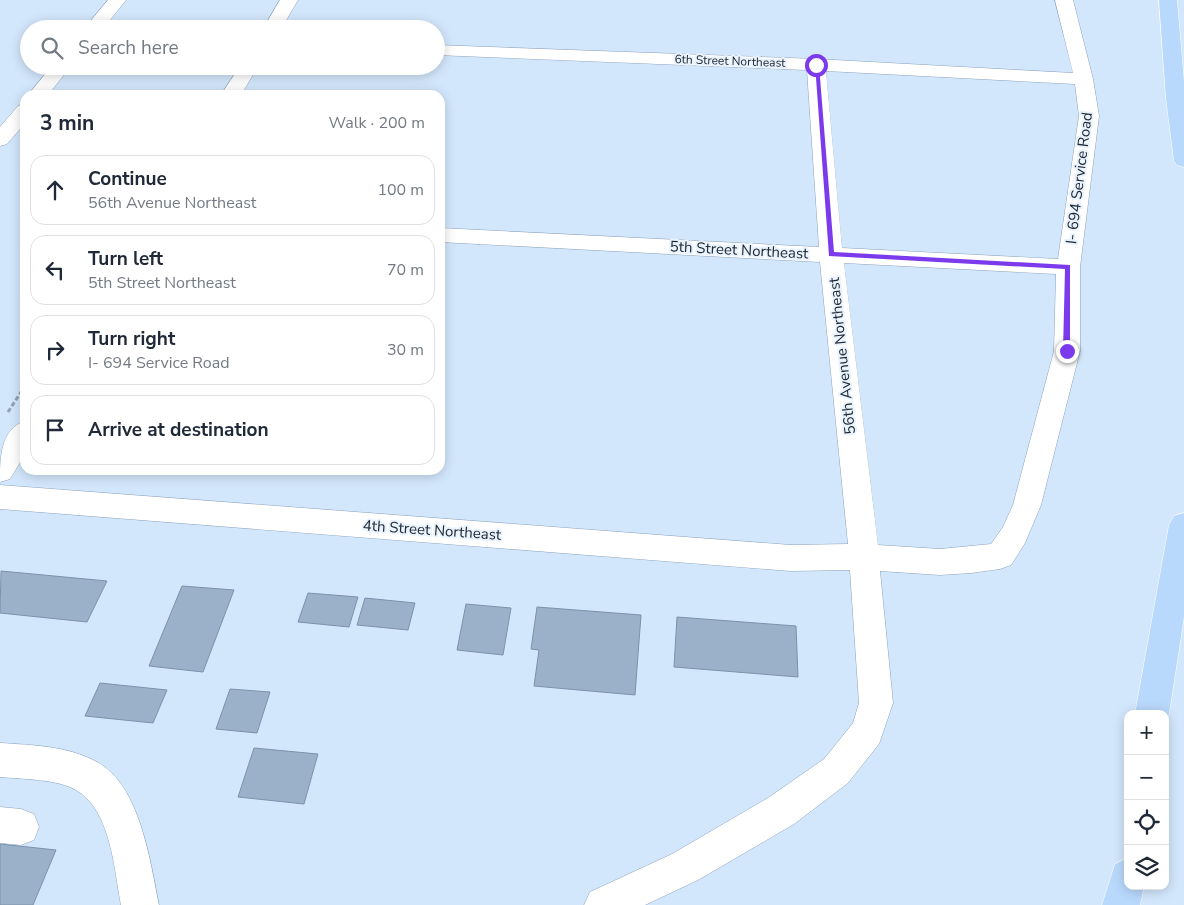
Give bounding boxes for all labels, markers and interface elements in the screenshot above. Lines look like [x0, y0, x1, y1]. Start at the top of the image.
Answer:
search box [20, 20, 445, 75]
icon: search [38, 34, 66, 62]
text: Search here [78, 35, 179, 61]
street label: 6th Street Northeast [674, 51, 787, 71]
route start [805, 54, 828, 77]
text: 3 min [40, 109, 94, 137]
street label: I- 694 Service Road [1061, 111, 1097, 245]
text: Walk · 200 m [329, 112, 425, 134]
text: Continue [88, 166, 167, 192]
icon: ahead [41, 176, 69, 204]
text: 100 m [377, 179, 424, 201]
text: 56th Avenue Northeast [88, 192, 256, 214]
street label: 5th Street Northeast [669, 236, 810, 264]
text: Turn left [88, 246, 163, 272]
icon: left [41, 256, 69, 284]
text: 70 m [387, 259, 424, 281]
text: 5th Street Northeast [88, 272, 236, 294]
street label: 56th Avenue Northeast [824, 276, 860, 436]
text: Turn right [88, 326, 175, 352]
icon: right [41, 336, 69, 364]
text: 30 m [387, 339, 424, 361]
route end [1056, 340, 1079, 363]
text: I- 694 Service Road [88, 352, 230, 374]
icon: arrive [41, 416, 69, 444]
text: Arrive at destination [88, 417, 269, 443]
street label: 4th Street Northeast [362, 515, 503, 545]
map controls [1124, 710, 1169, 890]
button: + [1124, 710, 1169, 755]
button: − [1124, 755, 1169, 800]
button: locate [1124, 800, 1169, 845]
button: layers [1124, 845, 1169, 890]

